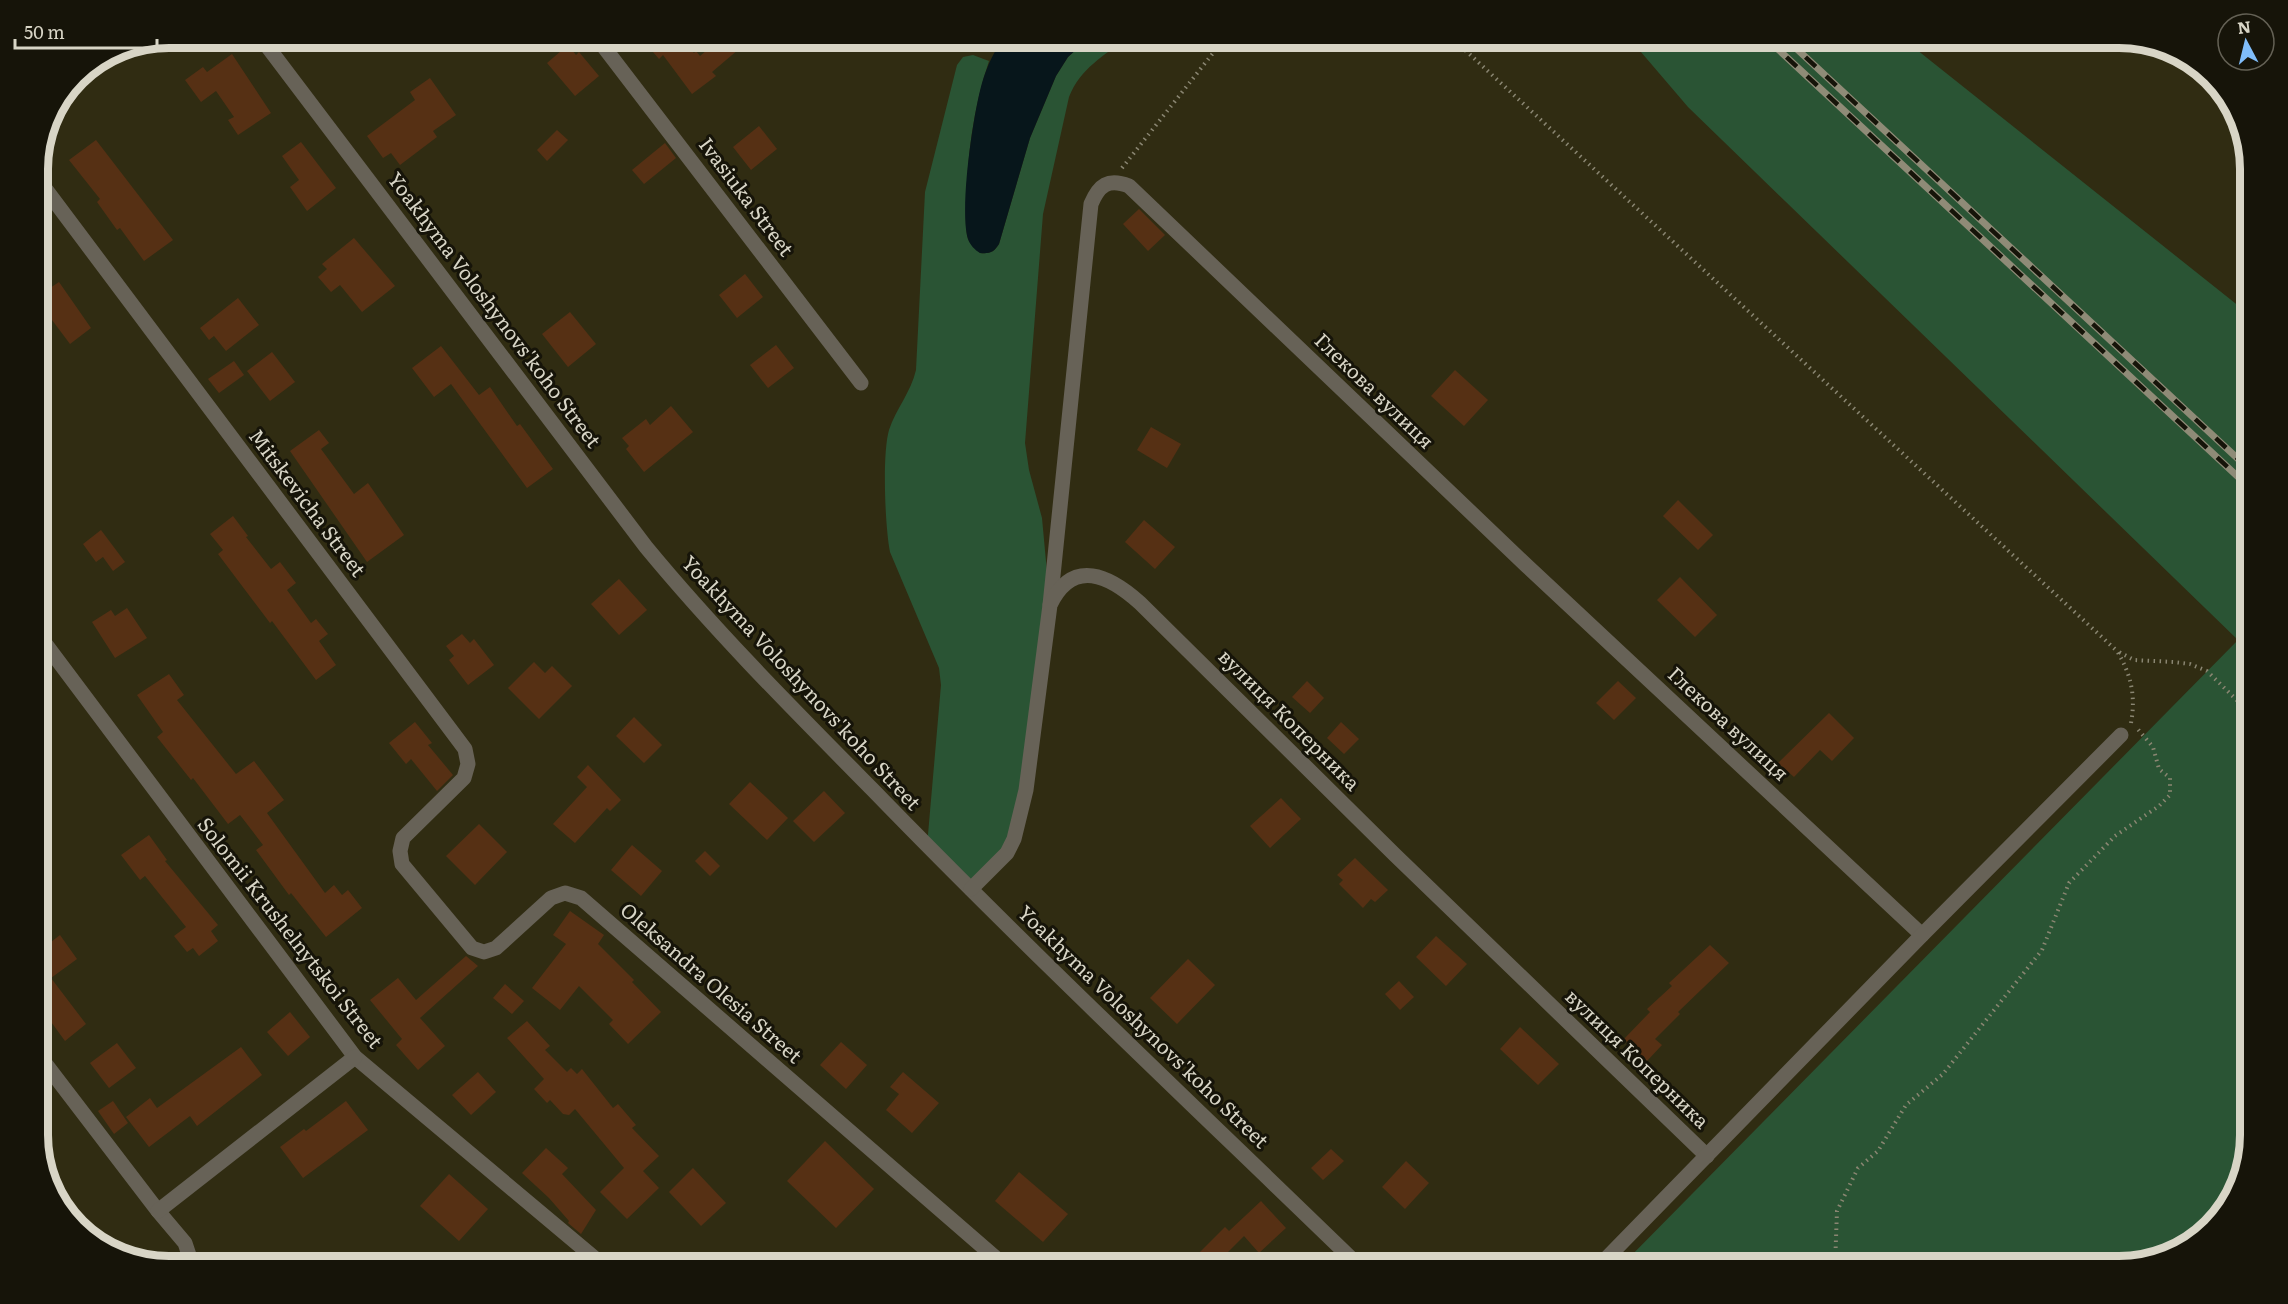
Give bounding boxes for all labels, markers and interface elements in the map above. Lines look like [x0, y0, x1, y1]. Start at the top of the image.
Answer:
scale bar [15, 12, 158, 50]
north arrow [2216, 12, 2276, 72]
text: N [2236, 13, 2252, 39]
text: 50 m [24, 18, 65, 45]
street label: Ivasiuka Street [693, 130, 802, 262]
street label: Yoakhyma Voloshynovs'koho Street [382, 164, 610, 453]
street label: Глекова вулиця [1309, 325, 1442, 454]
street label: Mitskevicha Street [243, 422, 374, 582]
street label: Yoakhyma Voloshynovs'koho Street [676, 547, 929, 816]
street label: вулиця Коперника [1213, 641, 1368, 797]
street label: Глекова вулиця [1662, 658, 1797, 787]
street label: Solomii Krushelnytskoi Street [192, 810, 391, 1054]
street label: Oleksandra Olesia Street [615, 894, 810, 1069]
street label: Yoakhyma Voloshynovs'koho Street [1012, 897, 1277, 1154]
street label: вулиця Коперника [1560, 981, 1717, 1134]

